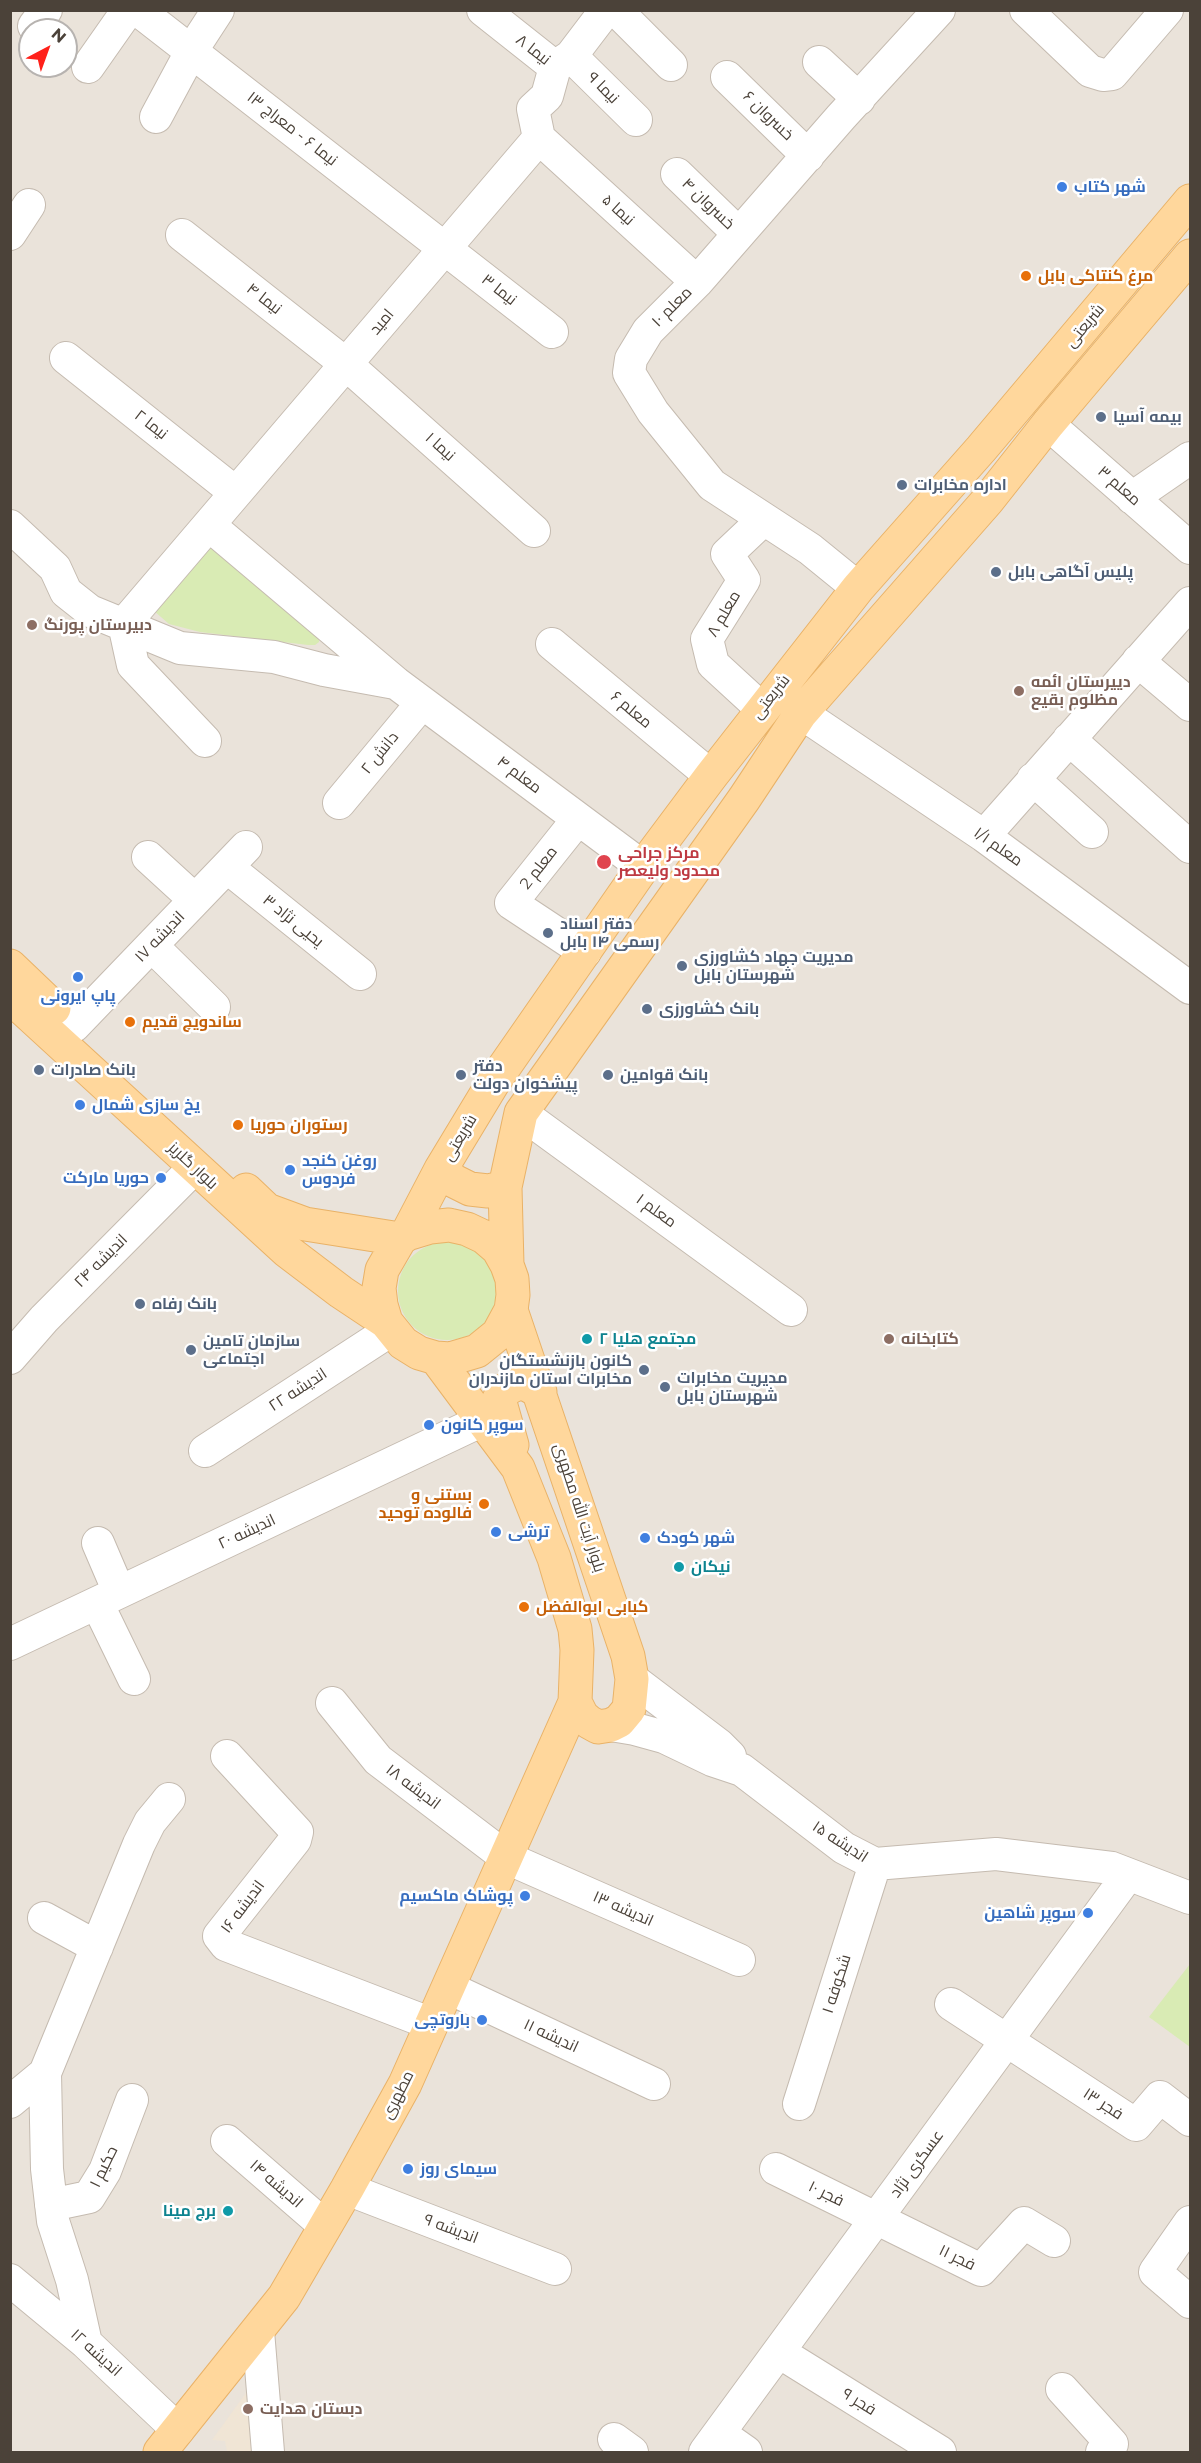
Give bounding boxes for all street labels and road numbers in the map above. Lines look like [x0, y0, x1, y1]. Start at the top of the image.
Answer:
street label: نیما ۸ [512, 31, 554, 69]
street label: نیما ۹ [583, 68, 623, 108]
street label: خسروان ۶ [739, 87, 797, 145]
street label: نیما ۶ - معراج ۱۳ [243, 88, 341, 170]
street label: خسروان ۴ [678, 174, 738, 234]
street label: نیما ۵ [598, 190, 638, 230]
street label: نیما ۳ [478, 270, 520, 310]
street label: نیما ۴ [243, 279, 285, 319]
street label: معلم ۱۰ [648, 283, 696, 331]
street label: شریعتی [1061, 300, 1109, 352]
street label: امید [366, 305, 398, 339]
street label: نیما ۲ [130, 406, 172, 444]
street label: نیما ۱ [421, 429, 459, 465]
street label: معلم ۳ [1093, 462, 1145, 510]
street label: معلم ۸ [703, 588, 745, 640]
street label: شریعتی [748, 671, 794, 723]
street label: معلم ۶ [607, 687, 655, 733]
street label: دانش ۲ [357, 728, 403, 778]
street label: معلم ۴ [493, 752, 545, 798]
street label: معلم ۱/۱ [970, 823, 1026, 871]
street label: معلم 2 [516, 843, 562, 893]
street label: یحیی نژاد ۳ [259, 891, 327, 951]
street label: اندیشه ۱۷ [131, 907, 189, 967]
street label: شریعتی [439, 1111, 481, 1165]
street label: بلوار گلریز [164, 1138, 222, 1194]
street label: معلم ۱ [632, 1190, 680, 1232]
street label: اندیشه ۲۴ [70, 1230, 132, 1292]
street label: اندیشه ۲۲ [265, 1364, 331, 1416]
street label: بلوار آیت الله مطهری [549, 1441, 609, 1575]
street label: اندیشه ۲۰ [215, 1510, 279, 1554]
street label: اندیشه ۱۸ [382, 1760, 444, 1814]
street label: اندیشه ۱۵ [809, 1817, 871, 1867]
street label: اندیشه ۱۶ [217, 1877, 269, 1937]
street label: اندیشه ١٣ [590, 1887, 656, 1931]
street label: شکوفه ۱ [818, 1952, 856, 2016]
street label: اندیشه ۱۱ [520, 2015, 582, 2057]
street label: مطهری [378, 2067, 418, 2123]
street label: فجر ۱۳ [1079, 2084, 1127, 2124]
street label: عسگری نژاد [886, 2126, 948, 2202]
street label: حکیم ۱ [86, 2143, 122, 2191]
street label: اندیشه ۱۴ [245, 2156, 307, 2212]
street label: فجر ۱۰ [805, 2177, 847, 2211]
street label: اندیشه ۹ [421, 2210, 481, 2248]
street label: فجر ۱۱ [936, 2241, 978, 2275]
street label: اندیشه ۱۲ [67, 2325, 125, 2381]
street label: فجر ۹ [838, 2384, 880, 2420]

